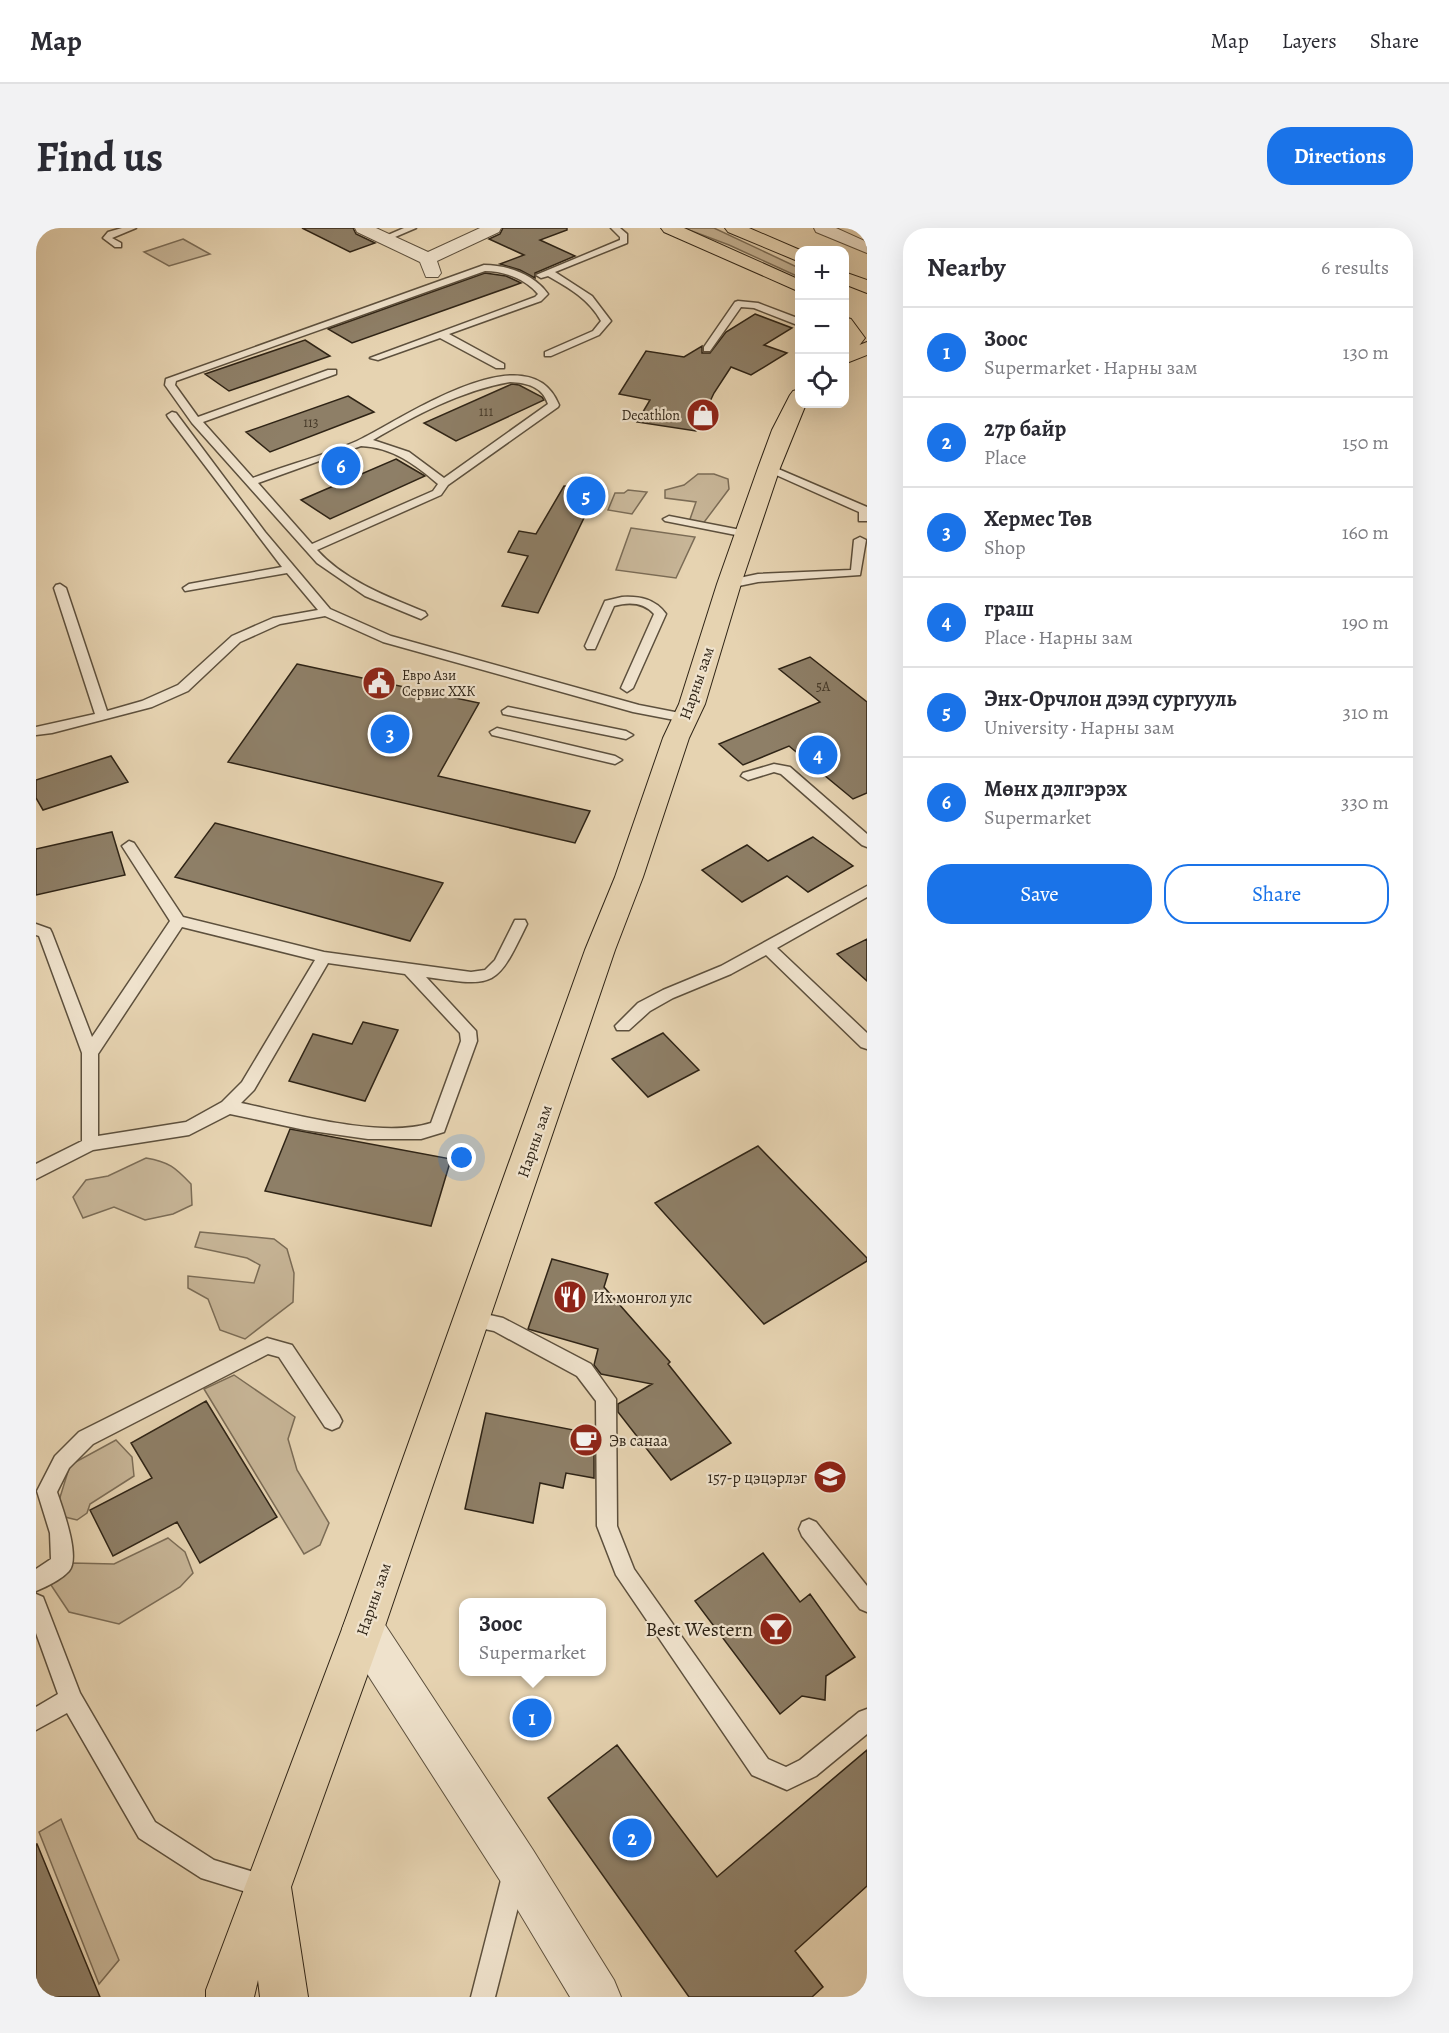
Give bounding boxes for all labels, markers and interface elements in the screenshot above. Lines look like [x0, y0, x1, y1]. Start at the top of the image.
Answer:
text: Map [30, 22, 82, 60]
text: Map [1210, 27, 1249, 55]
text: Layers [1282, 27, 1337, 55]
text: Share [1370, 27, 1419, 55]
button: Directions [1267, 127, 1413, 185]
text: Find us [36, 128, 163, 185]
map controls [795, 246, 849, 408]
button: + [795, 246, 849, 300]
text: Nearby [927, 250, 1006, 285]
text: 6 results [1321, 254, 1389, 281]
button: − [795, 300, 849, 354]
text: Зоос [984, 324, 1028, 354]
text: 1 [943, 339, 950, 366]
text: 130 m [1343, 339, 1389, 366]
button: locate [795, 354, 849, 408]
text: Supermarket · Нарны зам [984, 354, 1198, 381]
shop icon: Decathlon [685, 397, 721, 433]
house number: 111 [479, 402, 493, 421]
place label: Decathlon [621, 406, 680, 425]
house number: 113 [303, 413, 319, 432]
text: 27р байр [984, 414, 1066, 444]
text: 2 [942, 429, 951, 456]
text: 150 m [1342, 429, 1389, 456]
pin: 6 [322, 444, 360, 488]
text: Place [984, 444, 1026, 471]
pin: 5 [566, 474, 606, 518]
text: Хермес Төв [984, 504, 1092, 534]
text: 3 [942, 519, 951, 546]
text: 160 m [1342, 519, 1389, 546]
text: Shop [984, 534, 1026, 561]
text: граш [984, 594, 1034, 624]
text: 4 [942, 609, 951, 636]
text: 190 m [1342, 609, 1389, 636]
text: Place · Нарны зам [984, 624, 1133, 651]
street label: Нарны зам [674, 644, 720, 723]
public building icon: Евро Ази Сервис ХХК [361, 665, 397, 701]
place label: Евро Ази Сервис ХХК [402, 666, 475, 701]
house number: 5А [816, 677, 831, 696]
text: Энх-Орчлон дээд сургууль [984, 684, 1237, 714]
text: 5 [942, 699, 951, 726]
text: 310 m [1343, 699, 1389, 726]
pin: 3 [370, 712, 410, 756]
text: University · Нарны зам [984, 714, 1175, 741]
pin: 4 [798, 732, 838, 778]
text: Мөнх дэлгэрэх [984, 774, 1127, 804]
text: 6 [942, 789, 951, 816]
text: 330 m [1341, 789, 1389, 816]
text: Supermarket [984, 804, 1091, 831]
button: Save [927, 864, 1152, 924]
button: Share [1164, 864, 1389, 924]
street label: Нарны зам [512, 1102, 558, 1181]
your location [447, 1143, 476, 1172]
restaurant icon: Их монгол улс [552, 1279, 588, 1315]
place label: Их монгол улс [593, 1287, 692, 1309]
cafe icon: Эв санаа [568, 1422, 604, 1458]
place label: Эв санаа [609, 1430, 668, 1452]
school or university icon: 157-р цэцэрлэг [812, 1459, 848, 1495]
place label: 157-р цэцэрлэг [707, 1467, 807, 1489]
street label: Нарны зам [351, 1560, 397, 1639]
popup [459, 1598, 606, 1676]
text: Зоос [479, 1609, 523, 1639]
bar icon: Best Western [758, 1611, 794, 1647]
place label: Best Western [645, 1616, 753, 1643]
text: Supermarket [479, 1639, 586, 1666]
pin: 1 [512, 1696, 552, 1740]
pin: 2 [612, 1816, 652, 1860]

